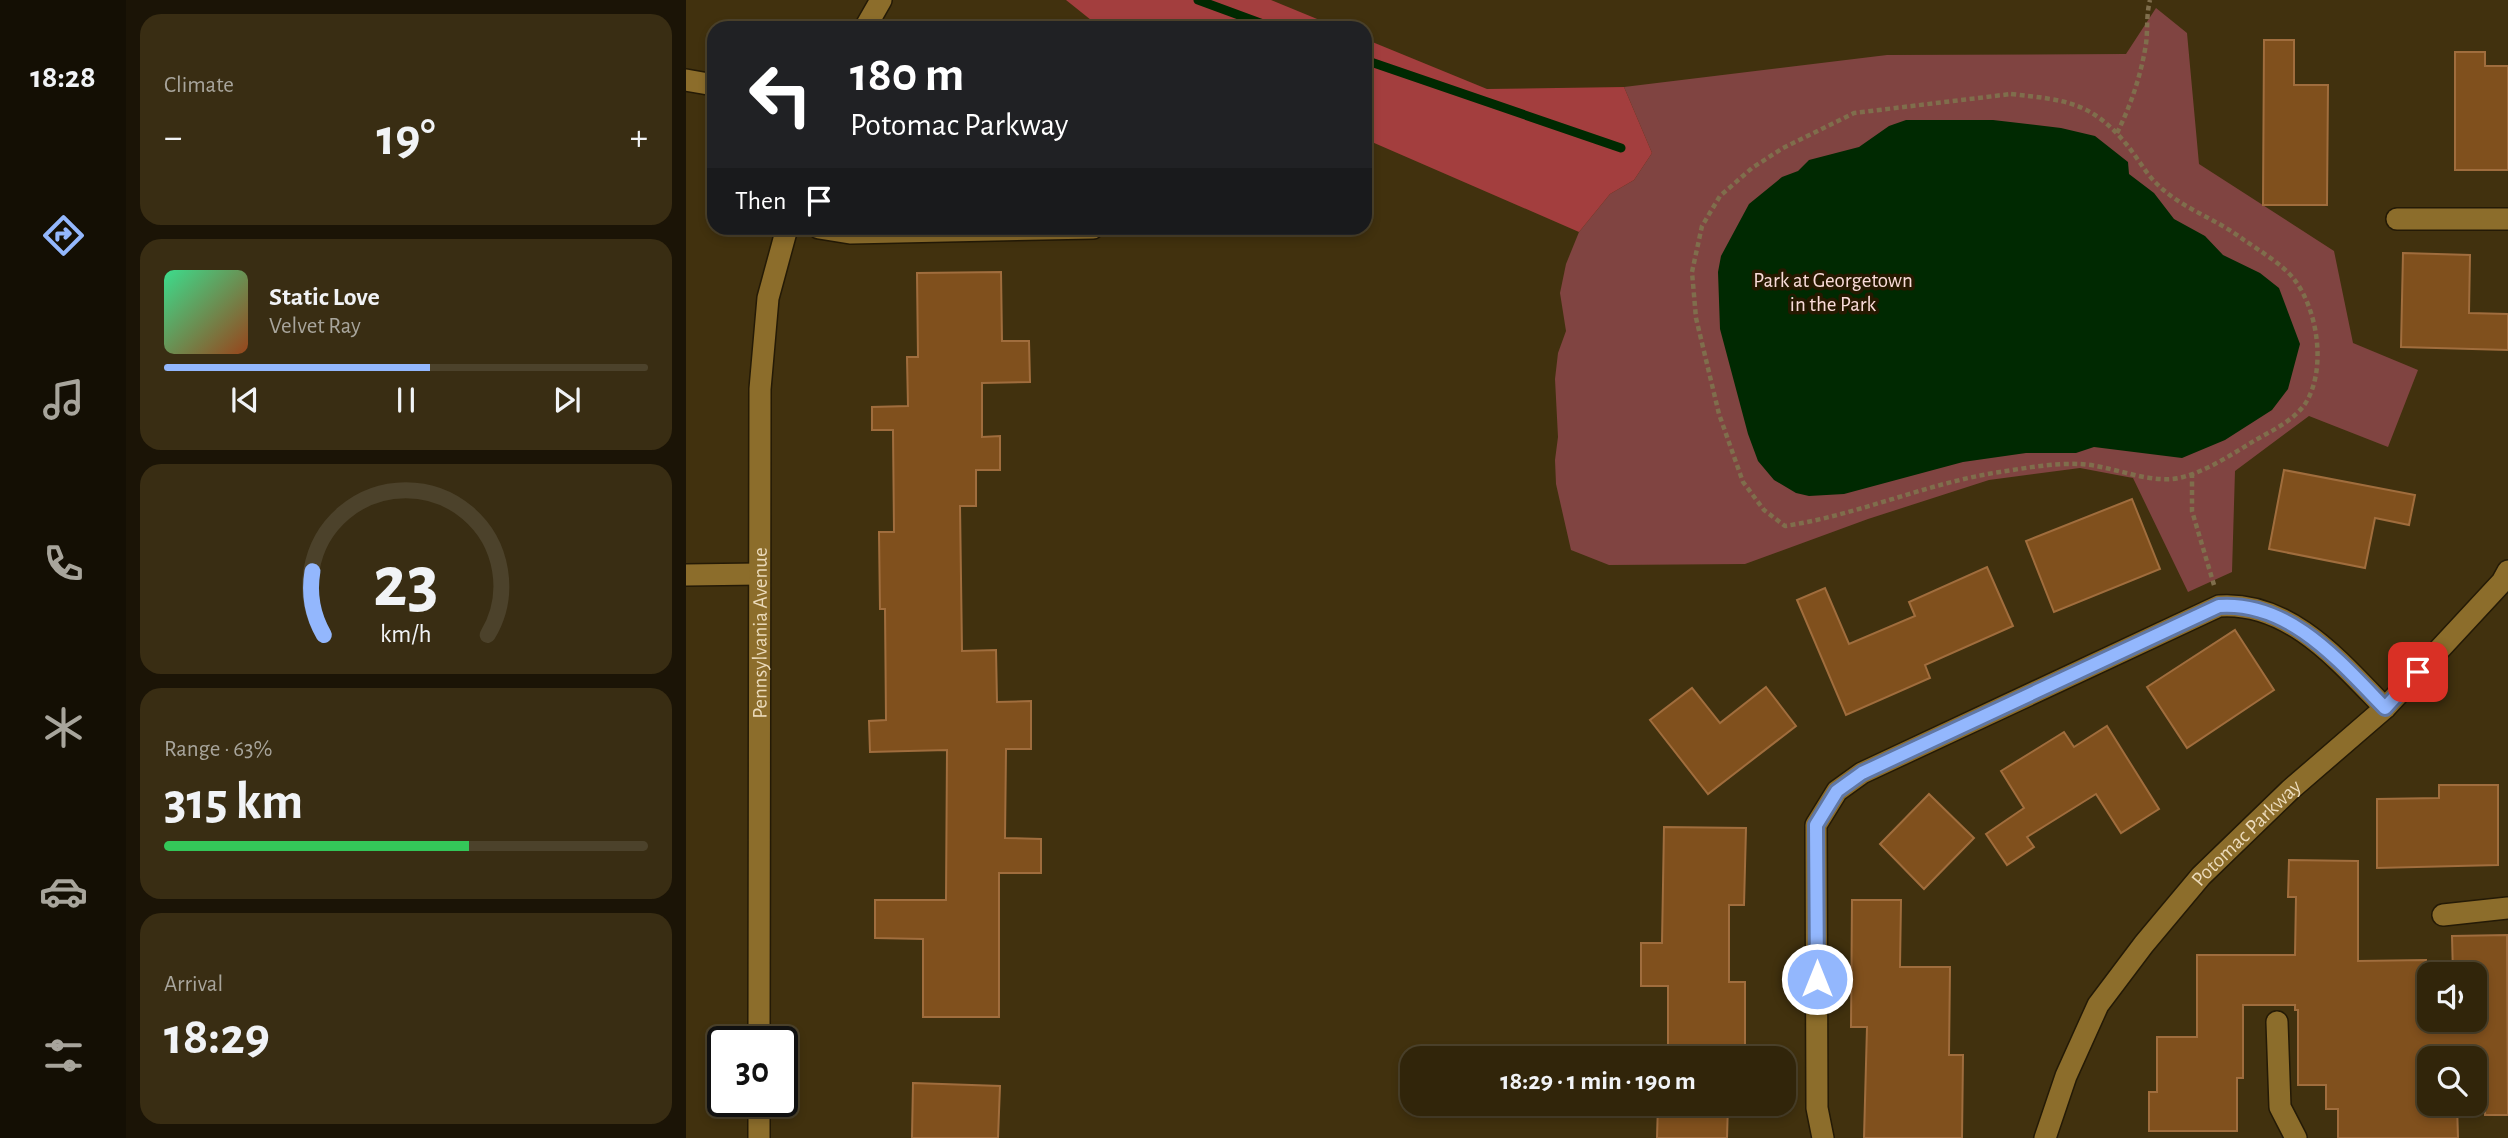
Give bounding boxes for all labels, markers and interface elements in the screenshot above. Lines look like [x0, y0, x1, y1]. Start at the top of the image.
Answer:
icon: left [735, 49, 826, 140]
text: 180 m [850, 51, 964, 100]
text: 18:28 [30, 61, 96, 93]
text: Climate [164, 74, 234, 97]
text: Potomac Parkway [850, 109, 1068, 141]
text: 19° [376, 112, 436, 164]
text: − [164, 119, 182, 157]
text: + [630, 119, 648, 157]
icon: arrive [800, 182, 838, 220]
text: Then [735, 188, 786, 214]
icon: directions [39, 211, 88, 260]
park label: Park at Georgetown in the Park [1753, 270, 1913, 315]
text: Static Love [269, 284, 380, 310]
text: Velvet Ray [269, 315, 361, 338]
icon: music [39, 375, 88, 424]
icon: previous [226, 381, 264, 419]
icon: pause [387, 381, 425, 419]
icon: next [548, 381, 586, 419]
icon: phone [39, 539, 88, 588]
text: 23 [373, 547, 439, 620]
street label: Pennsylvania Avenue [749, 547, 770, 719]
text: km/h [380, 622, 432, 647]
pin [2388, 642, 2448, 702]
icon: arrive [2399, 653, 2437, 691]
icon: climate [39, 703, 88, 752]
text: Range · 63% [164, 738, 272, 761]
street label: Potomac Parkway [2187, 775, 2305, 890]
text: 315 km [164, 776, 303, 828]
icon: car [39, 867, 88, 916]
position arrow [1780, 942, 1854, 1016]
map controls [2417, 962, 2487, 1116]
button: sound [2417, 962, 2487, 1032]
text: Arrival [164, 973, 223, 996]
text: 18:29 [164, 1011, 270, 1063]
speed limit sign: 30 [707, 1026, 798, 1117]
icon: filters [39, 1031, 88, 1080]
button: search [2417, 1046, 2487, 1116]
text: 18:29 · 1 min · 190 m [1500, 1068, 1696, 1094]

